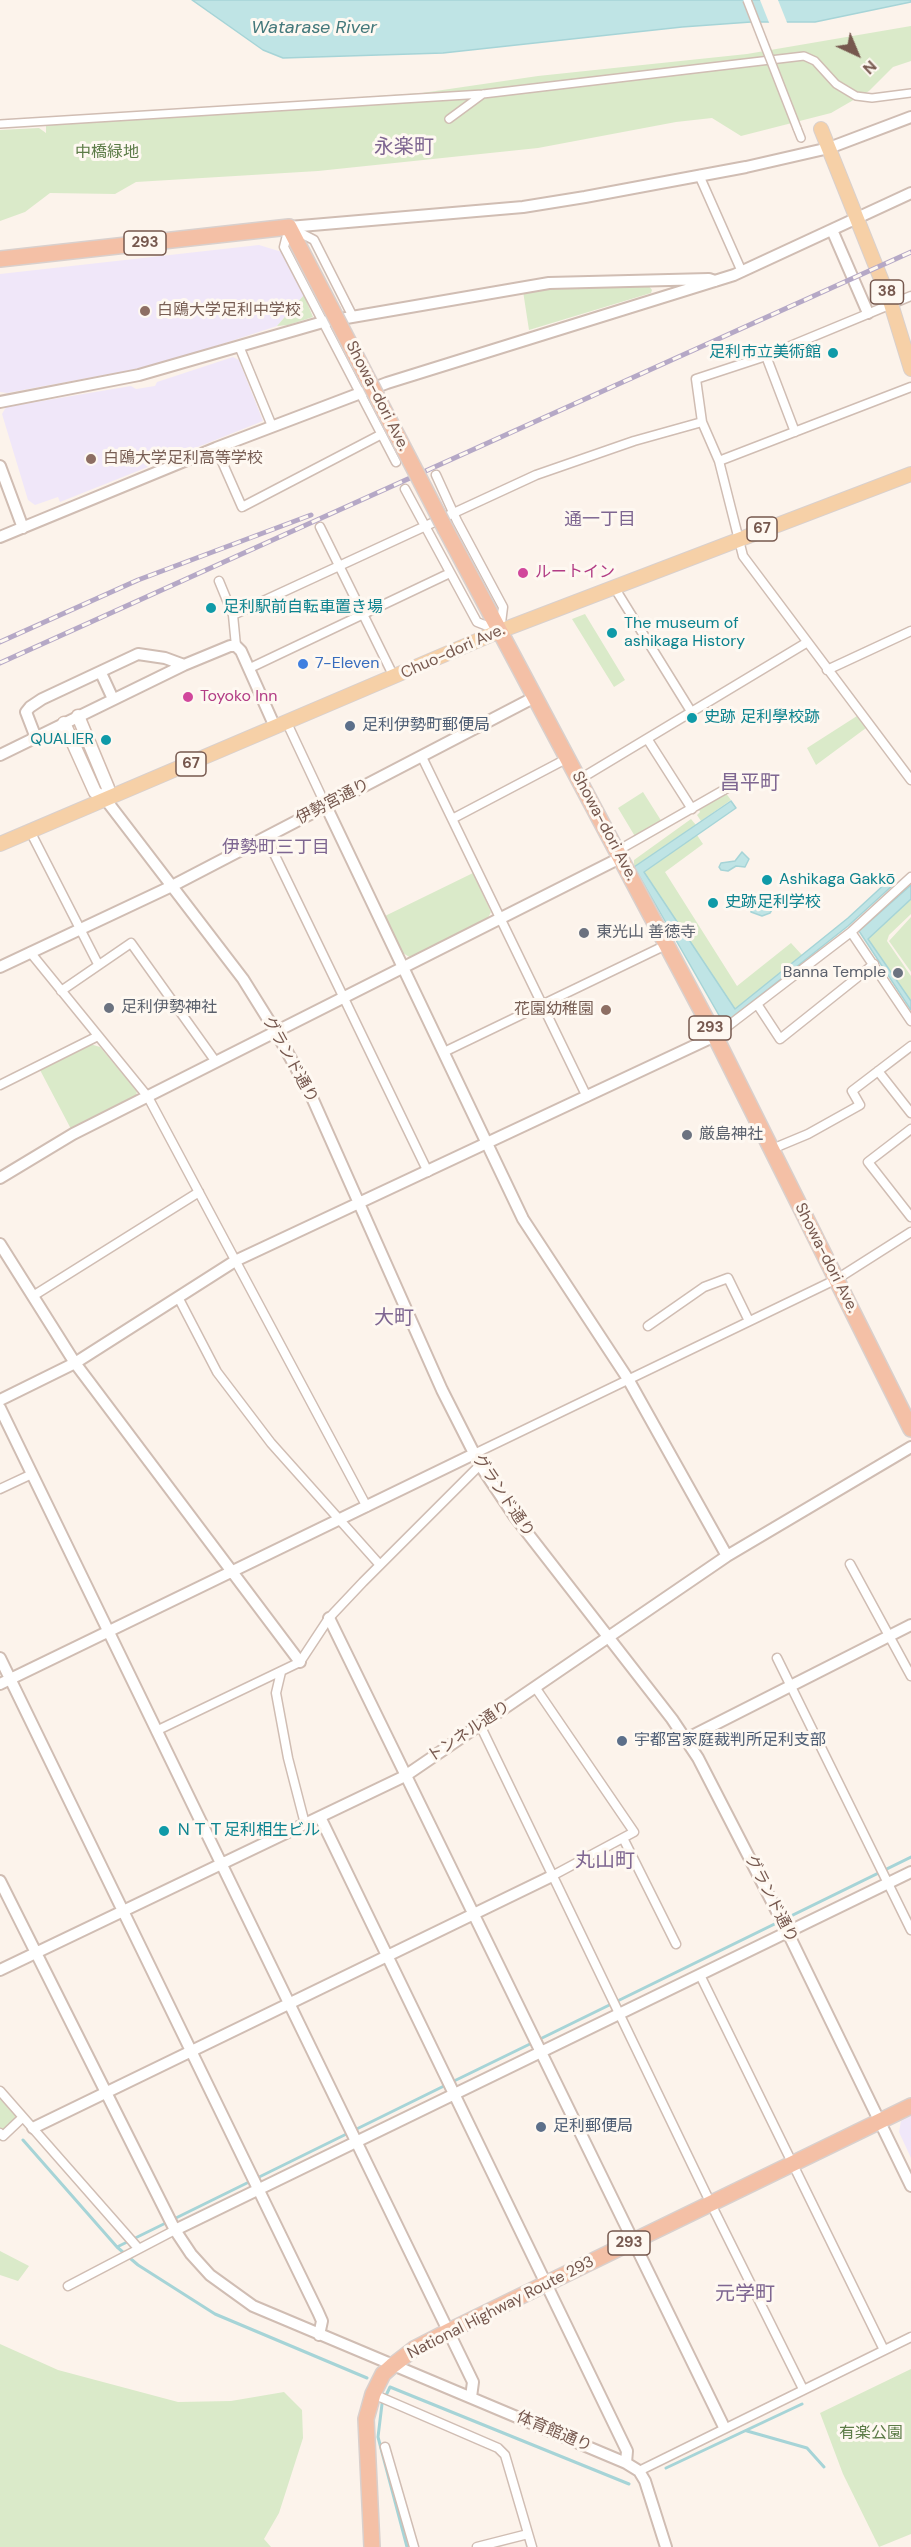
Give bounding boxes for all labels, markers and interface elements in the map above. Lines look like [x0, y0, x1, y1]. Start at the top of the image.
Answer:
water label: Watarase River [251, 17, 377, 39]
north arrow [827, 24, 887, 84]
text: N [858, 56, 881, 79]
district label: 永楽町 [374, 136, 434, 160]
park label: 中橋緑地 [75, 143, 139, 163]
road number: 293 [124, 231, 166, 255]
road number: 38 [870, 280, 904, 304]
place label: 白鴎大学足利中学校 [157, 301, 301, 321]
marker: 白鴎大学足利中学校 [138, 304, 152, 318]
street label: Showa-dori Ave. [341, 338, 413, 454]
place label: 足利市立美術館 [709, 343, 821, 363]
marker: 足利市立美術館 [826, 346, 840, 360]
place label: 白鴎大学足利高等学校 [103, 449, 263, 469]
marker: 白鴎大学足利高等学校 [84, 452, 98, 466]
district label: 通一丁目 [564, 509, 636, 531]
road number: 67 [747, 517, 777, 541]
place label: ルートイン [535, 563, 615, 583]
marker: ルートイン [516, 566, 530, 580]
place label: 足利駅前自転車置き場 [223, 598, 383, 618]
marker: 足利駅前自転車置き場 [204, 601, 218, 615]
place label: The museum of ashikaga History [624, 614, 745, 652]
street label: Chuo-dori Ave. [398, 621, 508, 683]
marker: The museum of ashikaga History [605, 626, 619, 640]
place label: 7-Eleven [315, 654, 379, 674]
marker: 7-Eleven [296, 657, 310, 671]
place label: Toyoko Inn [200, 687, 277, 707]
marker: Toyoko Inn [181, 690, 195, 704]
place label: 史跡 足利學校跡 [704, 708, 820, 728]
marker: 史跡 足利學校跡 [685, 711, 699, 725]
place label: 足利伊勢町郵便局 [362, 716, 490, 736]
marker: 足利伊勢町郵便局 [343, 719, 357, 733]
place label: QUALIER [30, 730, 94, 750]
marker: QUALIER [99, 733, 113, 747]
road number: 67 [176, 752, 206, 776]
street label: Showa-dori Ave. [567, 768, 641, 884]
district label: 昌平町 [720, 772, 780, 796]
street label: 伊勢宮通り [293, 775, 373, 829]
district label: 伊勢町三丁目 [222, 837, 330, 859]
place label: Ashikaga Gakkō [779, 870, 895, 890]
marker: Ashikaga Gakkō [760, 873, 774, 887]
place label: 史跡足利学校 [725, 893, 821, 913]
marker: 史跡足利学校 [706, 896, 720, 910]
place label: 東光山 善徳寺 [596, 923, 696, 943]
marker: 東光山 善徳寺 [577, 926, 591, 940]
place label: Banna Temple [783, 963, 886, 983]
marker: Banna Temple [891, 966, 905, 980]
place label: 足利伊勢神社 [121, 998, 217, 1018]
place label: 花園幼稚園 [514, 1000, 594, 1020]
marker: 足利伊勢神社 [102, 1001, 116, 1015]
marker: 花園幼稚園 [599, 1003, 613, 1017]
street label: グランド通り [258, 1013, 322, 1107]
road number: 293 [689, 1016, 731, 1040]
place label: 厳島神社 [699, 1125, 763, 1145]
marker: 厳島神社 [680, 1128, 694, 1142]
street label: Showa-dori Ave. [790, 1200, 862, 1316]
district label: 大町 [374, 1307, 414, 1331]
street label: グランド通り [468, 1451, 538, 1541]
street label: トンネル通り [424, 1697, 514, 1767]
place label: 宇都宮家庭裁判所足利支部 [634, 1731, 826, 1751]
marker: 宇都宮家庭裁判所足利支部 [615, 1734, 629, 1748]
place label: ＮＴＴ足利相生ビル [176, 1821, 320, 1841]
marker: ＮＴＴ足利相生ビル [157, 1824, 171, 1838]
district label: 丸山町 [575, 1850, 635, 1874]
street label: グランド通り [741, 1852, 801, 1946]
place label: 足利郵便局 [553, 2117, 633, 2137]
marker: 足利郵便局 [534, 2120, 548, 2134]
road number: 293 [608, 2231, 650, 2255]
street label: National Highway Route 293 [405, 2253, 597, 2363]
district label: 元学町 [715, 2283, 775, 2307]
street label: 体育館通り [513, 2408, 595, 2456]
park label: 有楽公園 [839, 2424, 903, 2444]

